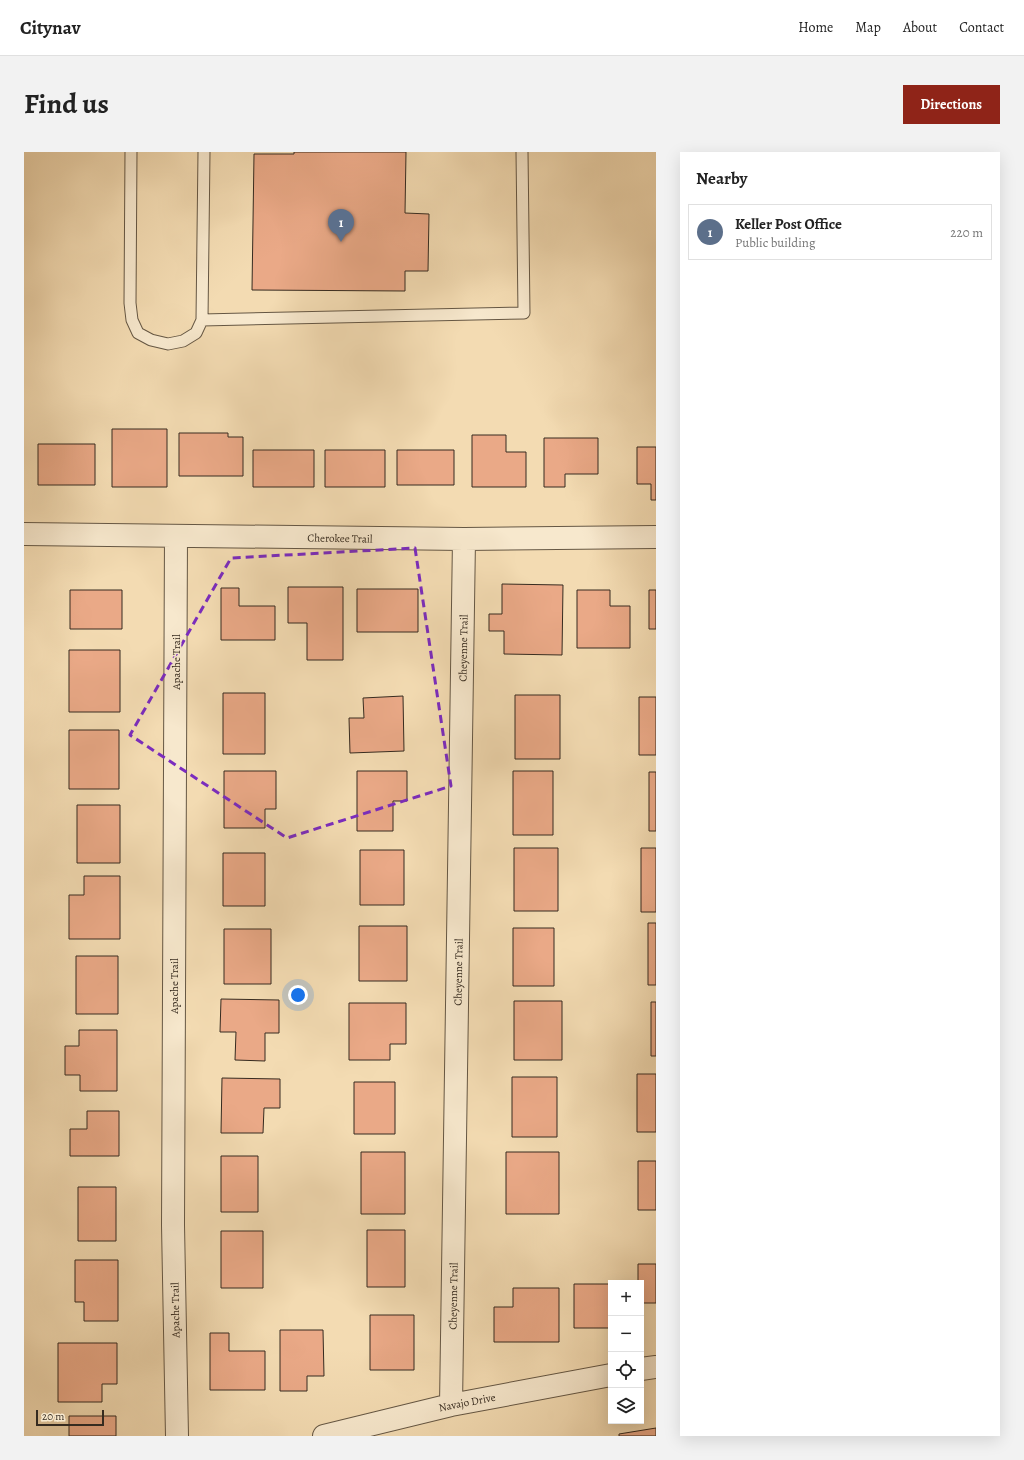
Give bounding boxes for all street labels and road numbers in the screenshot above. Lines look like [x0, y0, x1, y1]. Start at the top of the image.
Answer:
street label: Cherokee Trail [307, 530, 373, 547]
street label: Cheyenne Trail [455, 614, 472, 682]
street label: Apache Trail [169, 634, 184, 691]
street label: Cheyenne Trail [450, 938, 467, 1006]
street label: Apache Trail [167, 958, 182, 1015]
street label: Cheyenne Trail [445, 1262, 462, 1330]
street label: Apache Trail [168, 1282, 184, 1339]
street label: Navajo Drive [437, 1390, 497, 1415]

